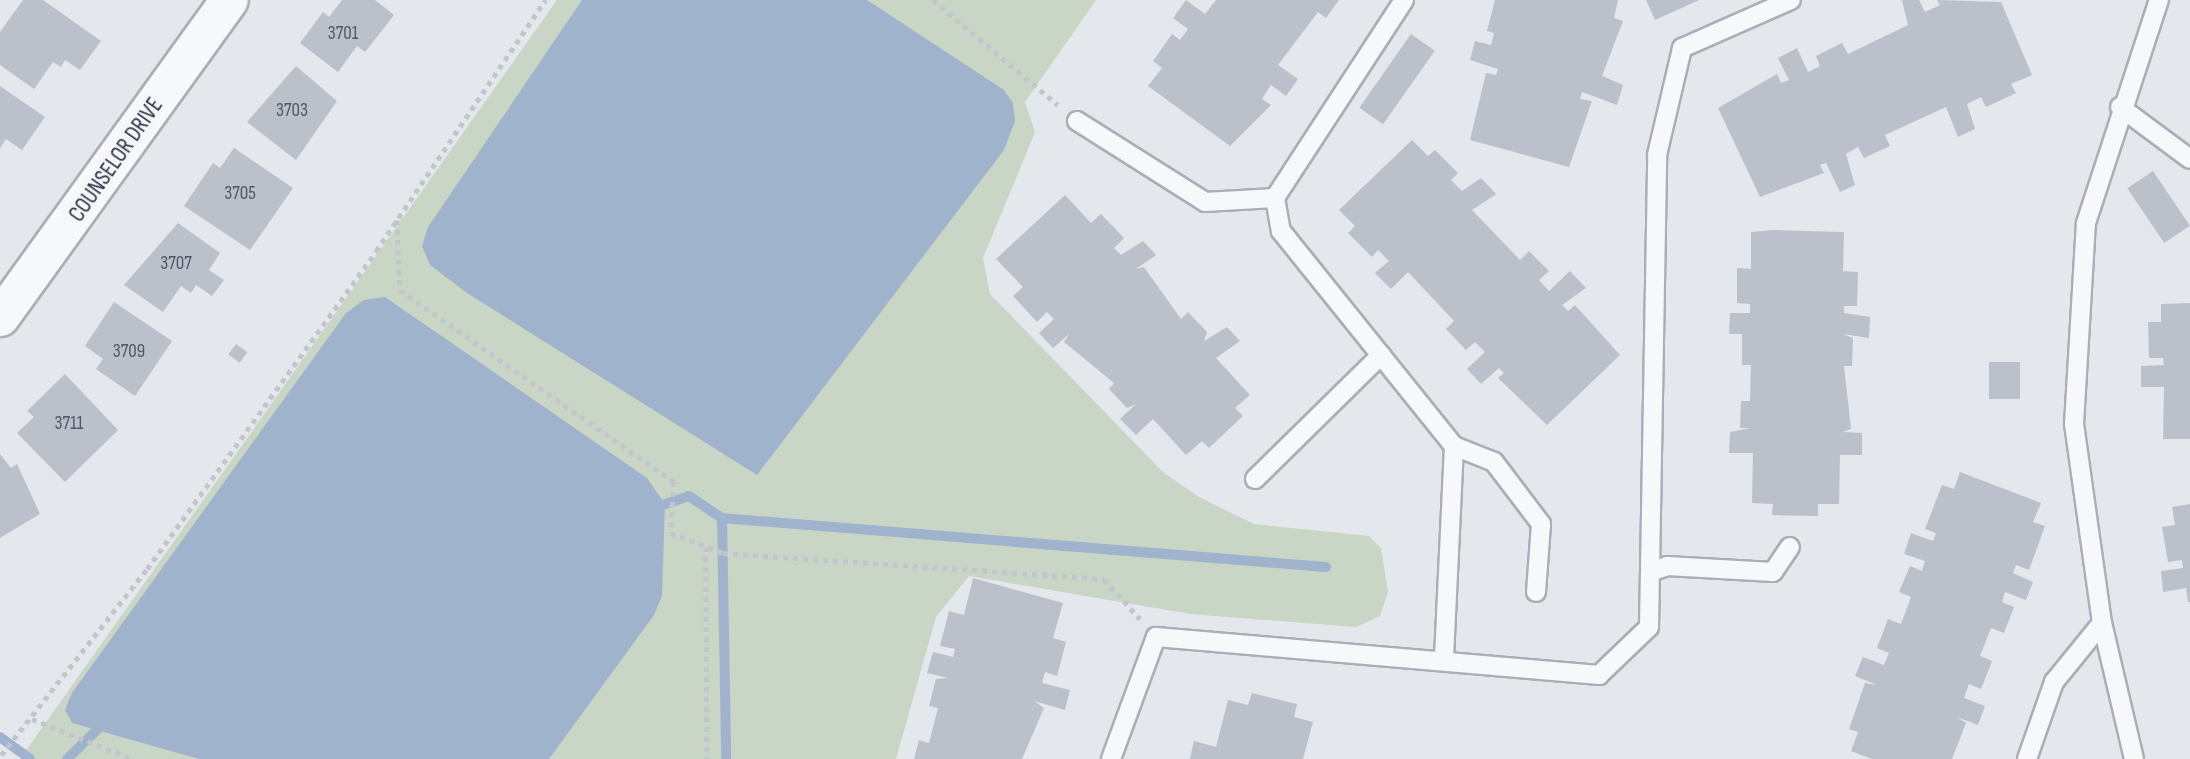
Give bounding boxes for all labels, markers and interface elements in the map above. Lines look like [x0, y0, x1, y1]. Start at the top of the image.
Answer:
house number: 3701 [328, 23, 358, 45]
street label: COUNSELOR DRIVE [63, 93, 169, 227]
house number: 3703 [276, 100, 308, 122]
house number: 3705 [224, 183, 256, 205]
house number: 3707 [160, 253, 192, 275]
house number: 3709 [113, 341, 145, 363]
house number: 3711 [55, 413, 83, 435]

